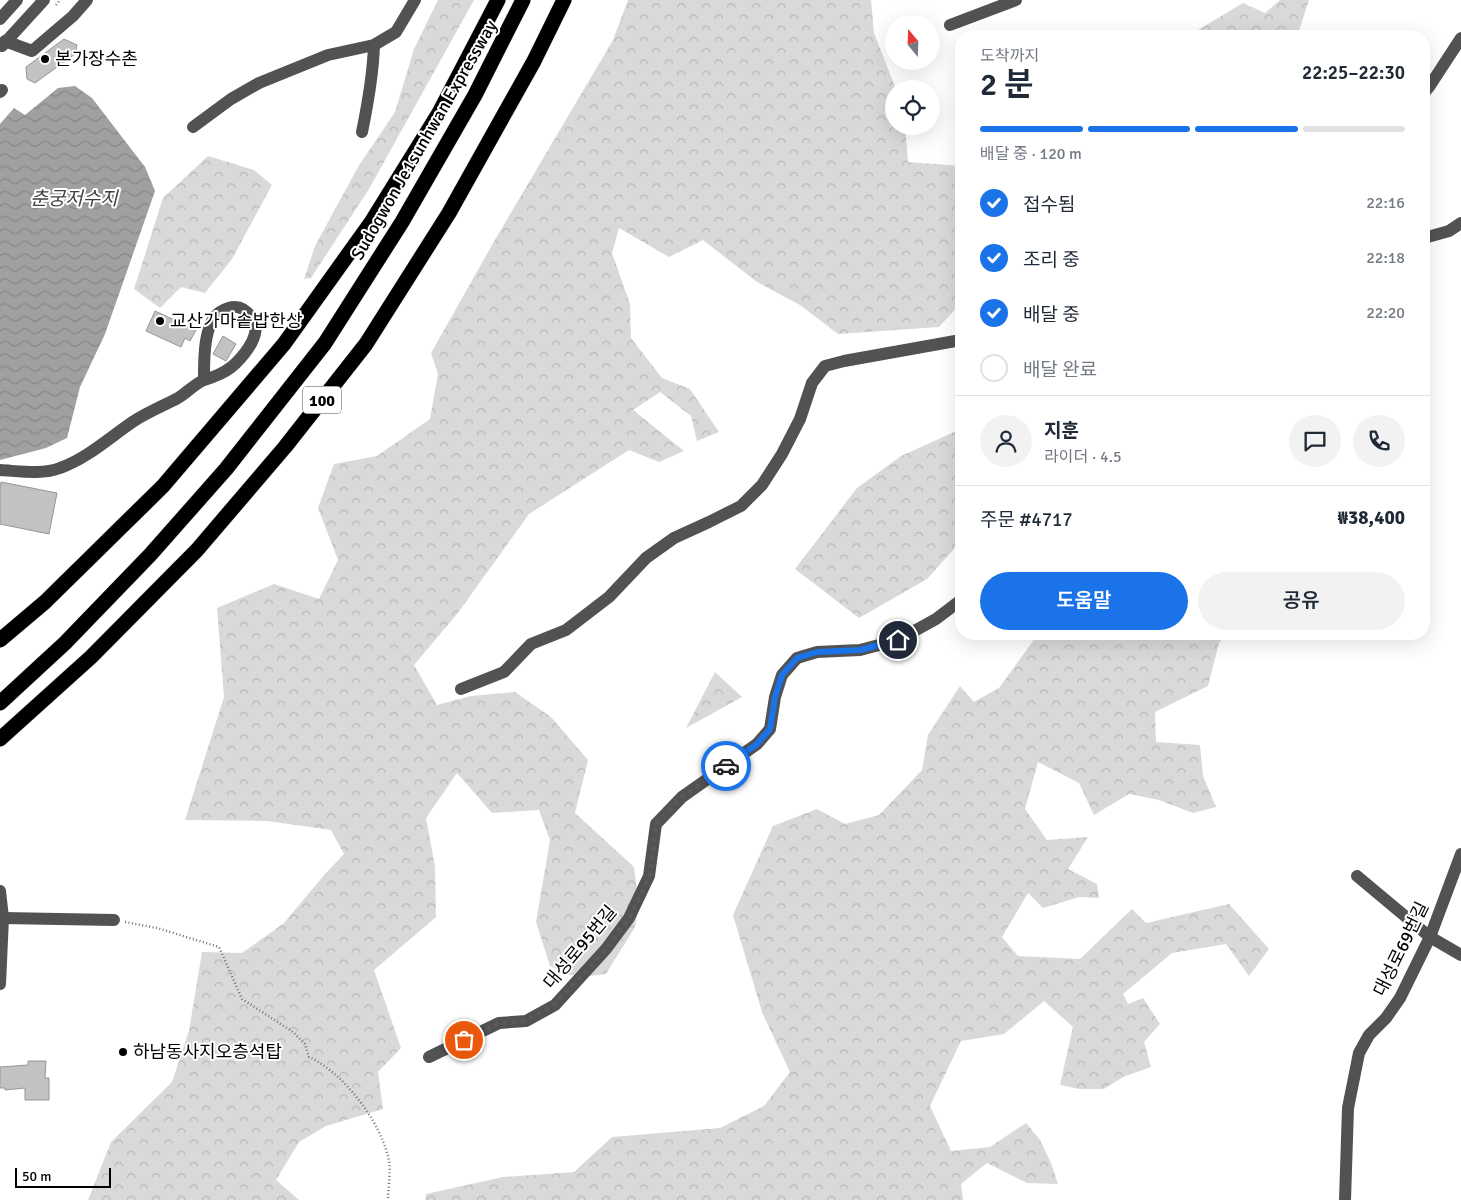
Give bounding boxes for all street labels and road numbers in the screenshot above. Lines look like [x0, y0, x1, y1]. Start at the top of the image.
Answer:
street label: Sudogwon Je1sunhwan Expressway [346, 16, 502, 264]
road number: 100 [303, 386, 341, 414]
street label: 대성로69번길 [1369, 898, 1433, 1000]
street label: 대성로95번길 [539, 901, 621, 993]

